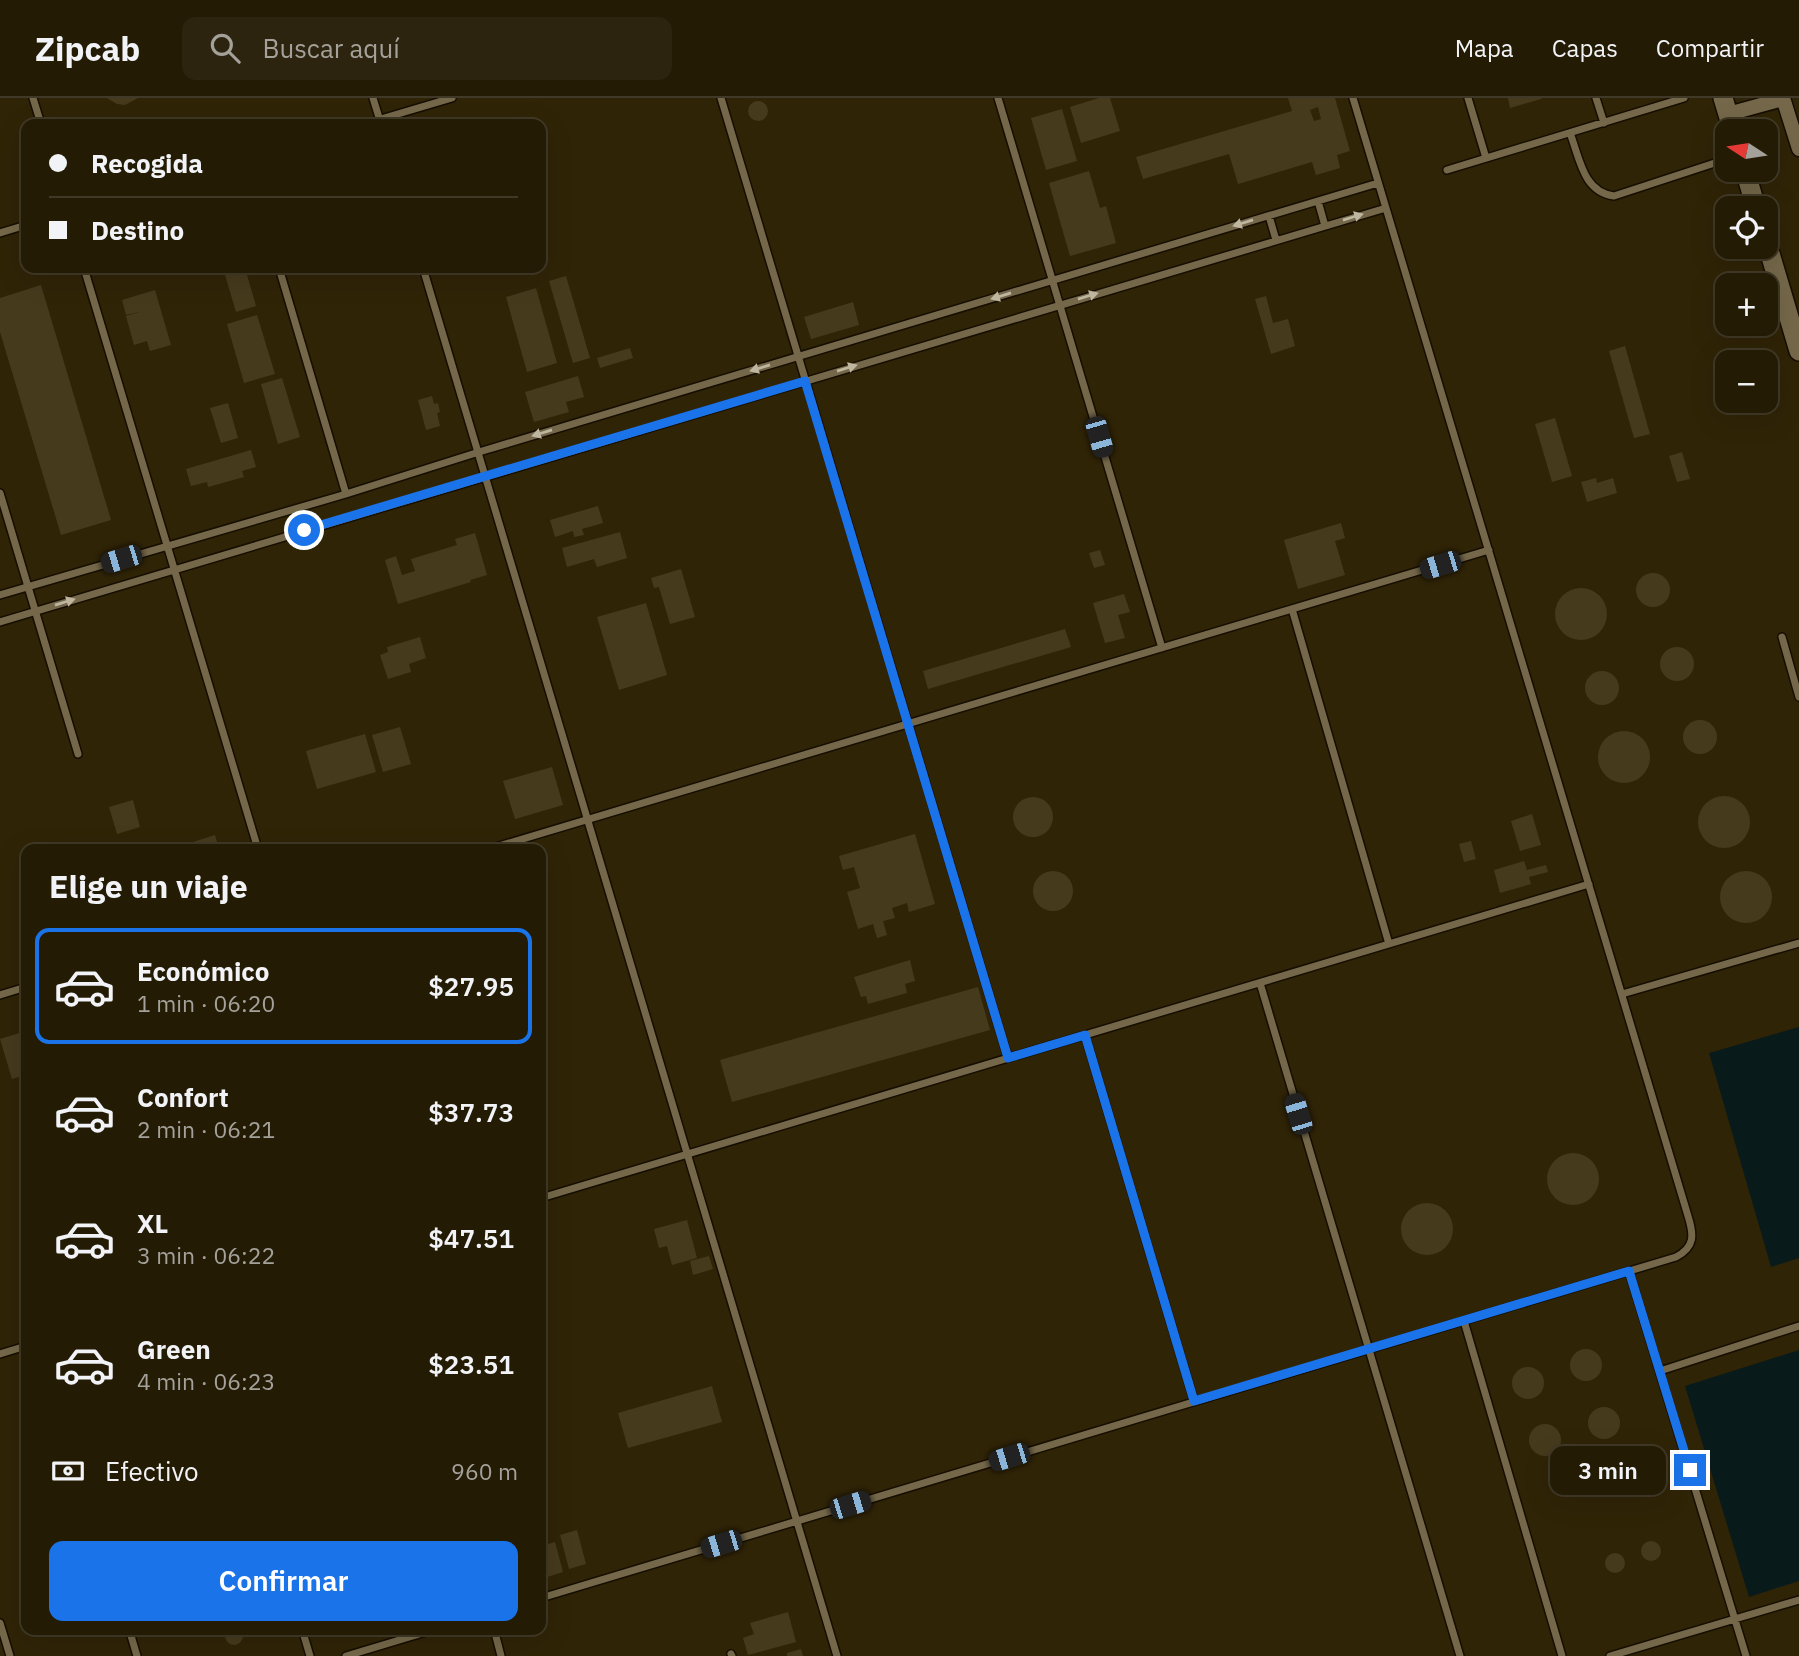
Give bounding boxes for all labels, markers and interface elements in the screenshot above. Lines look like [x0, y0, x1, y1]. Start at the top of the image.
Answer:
search box [182, 17, 672, 80]
text: Zipcab [35, 27, 140, 70]
icon: search [206, 29, 244, 67]
text: Buscar aquí [262, 31, 400, 65]
text: Mapa [1455, 32, 1514, 64]
text: Capas [1552, 32, 1618, 64]
text: Compartir [1656, 32, 1764, 64]
north arrow [1715, 119, 1778, 182]
map controls [1715, 119, 1778, 413]
text: Recogida [91, 146, 203, 180]
button: locate [1715, 196, 1778, 259]
one-way arrow [1343, 212, 1364, 222]
text: Destino [91, 213, 184, 247]
one-way arrow [1232, 219, 1253, 229]
button: + [1715, 273, 1778, 336]
one-way arrow [991, 291, 1012, 301]
one-way arrow [1078, 291, 1099, 301]
button: − [1715, 350, 1778, 413]
one-way arrow [749, 363, 770, 373]
one-way arrow [836, 363, 857, 373]
car [1084, 414, 1115, 460]
one-way arrow [531, 429, 552, 439]
route start [288, 514, 320, 546]
car [98, 543, 145, 575]
car [1417, 549, 1464, 581]
one-way arrow [55, 596, 76, 607]
text: Elige un viaje [49, 865, 248, 907]
text: Económico [137, 954, 269, 988]
icon: car [53, 955, 116, 1018]
text: $27.95 [428, 969, 514, 1003]
text: 1 min · 06:20 [137, 988, 275, 1018]
text: Confort [137, 1080, 229, 1114]
icon: car [53, 1081, 116, 1144]
car [1282, 1091, 1315, 1137]
text: $37.73 [428, 1095, 514, 1129]
text: 2 min · 06:21 [137, 1114, 275, 1144]
text: XL [137, 1206, 168, 1240]
icon: car [53, 1207, 116, 1270]
text: $47.51 [428, 1221, 514, 1255]
text: 3 min · 06:22 [137, 1240, 275, 1270]
text: Green [137, 1332, 211, 1366]
icon: car [53, 1333, 116, 1396]
text: $23.51 [428, 1347, 514, 1381]
text: 4 min · 06:23 [137, 1366, 275, 1396]
car [986, 1441, 1033, 1473]
callout: 3 min [1550, 1446, 1666, 1494]
icon: cash [49, 1452, 87, 1490]
text: Efectivo [105, 1454, 199, 1488]
route end [1674, 1454, 1706, 1486]
text: 3 min [1578, 1455, 1638, 1485]
text: 960 m [451, 1456, 518, 1486]
car [827, 1489, 874, 1521]
car [698, 1528, 745, 1560]
button: Confirmar [49, 1541, 518, 1621]

